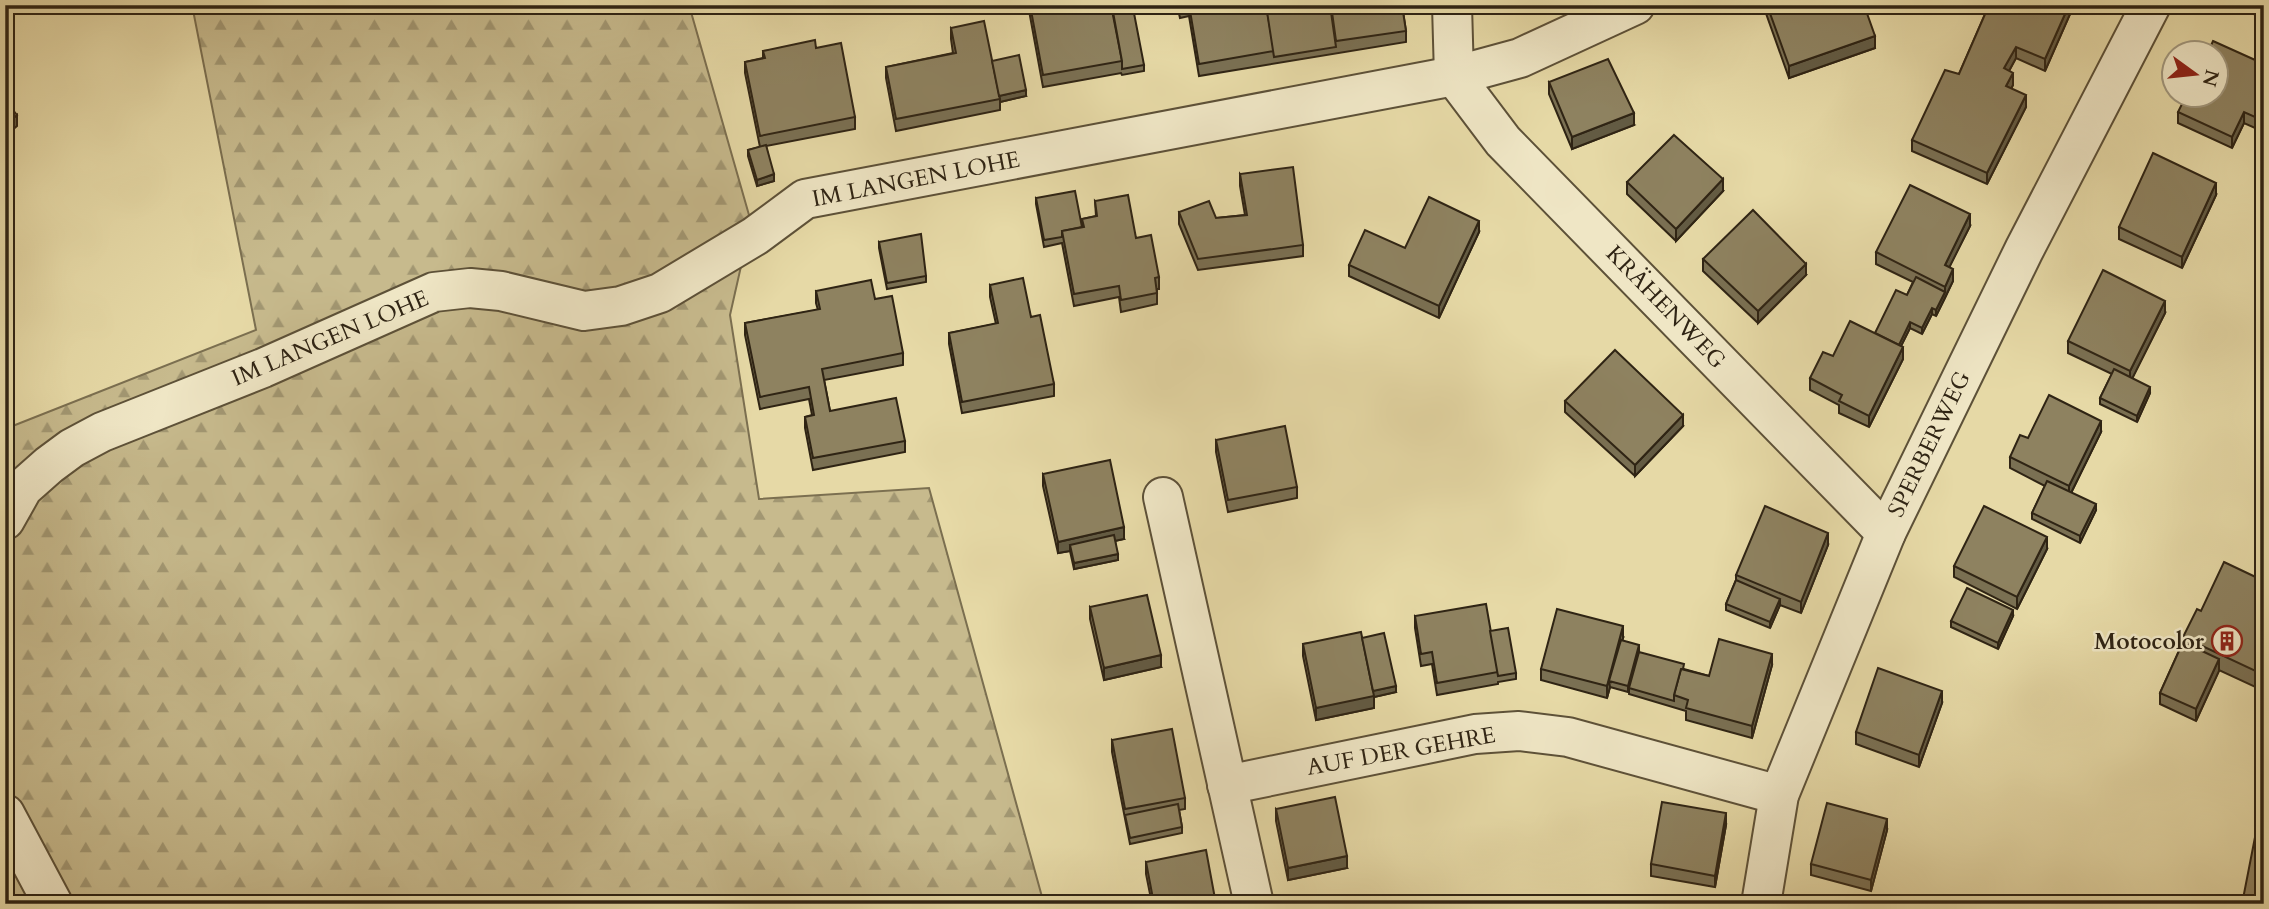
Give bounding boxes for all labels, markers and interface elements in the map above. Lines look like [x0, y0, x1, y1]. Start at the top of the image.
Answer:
north arrow [2160, 38, 2230, 108]
text: N [2196, 67, 2225, 90]
street label: IM LANGEN LOHE [809, 144, 1023, 214]
street label: KRÄHENWEG [1599, 239, 1733, 375]
street label: IM LANGEN LOHE [227, 283, 433, 393]
street label: SPERBERWEG [1880, 366, 1978, 522]
building icon: Motocolor [2210, 624, 2244, 658]
place label: Motocolor [2094, 626, 2205, 657]
street label: AUF DER GEHRE [1304, 719, 1498, 783]

